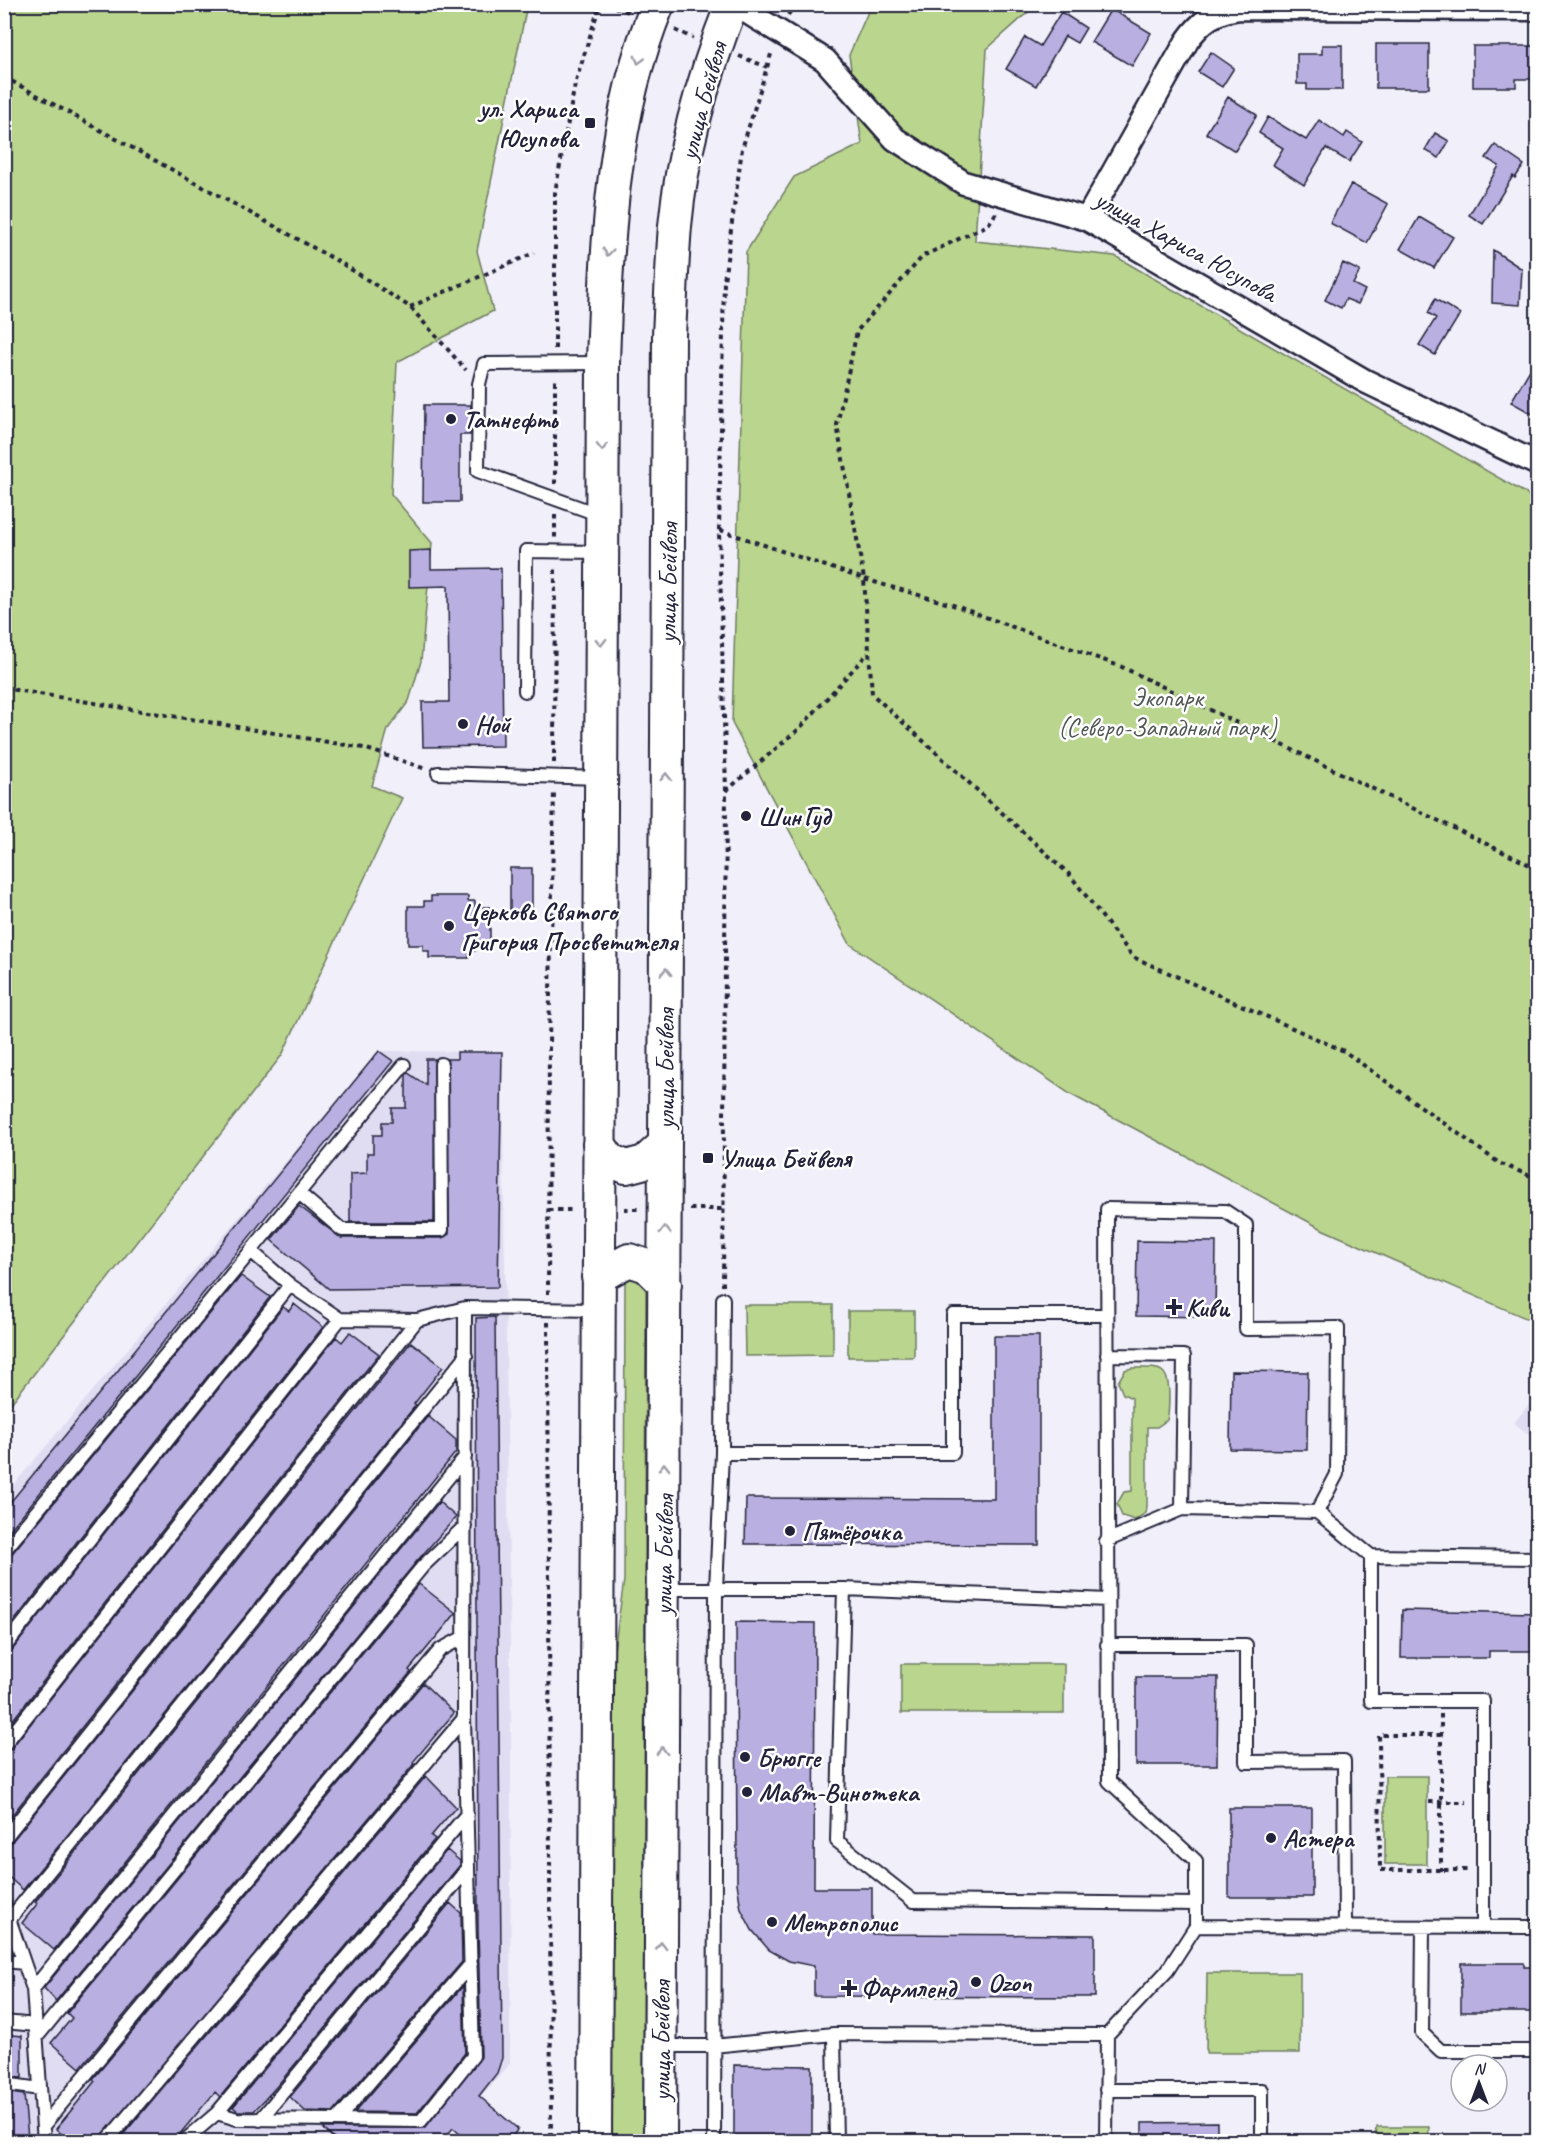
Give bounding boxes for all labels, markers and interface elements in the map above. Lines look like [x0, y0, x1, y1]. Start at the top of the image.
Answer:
street label: улица Бейвеля [671, 37, 735, 165]
one-way arrow [634, 54, 646, 65]
place label: ул. Хариса Юсупова [477, 92, 581, 155]
marker: ул. Хариса Юсупова [583, 116, 597, 130]
street label: улица Хариса Юсупова [1088, 181, 1285, 311]
one-way arrow [602, 247, 615, 256]
place label: Татнефть [463, 403, 559, 436]
marker: Татнефть [444, 412, 458, 426]
one-way arrow [596, 442, 608, 451]
street label: улица Бейвеля [650, 521, 686, 646]
one-way arrow [595, 637, 607, 646]
park label: Экопарк (Северо-Западный парк) [1058, 681, 1278, 744]
place label: Ной [475, 708, 512, 741]
marker: Ной [456, 717, 470, 731]
one-way arrow [660, 773, 672, 782]
place label: ШинГуд [758, 800, 833, 833]
marker: ШинГуд [739, 809, 753, 823]
place label: Церковь Святого Григория Просветителя [461, 895, 679, 958]
marker: Церковь Святого Григория Просветителя [442, 919, 456, 933]
one-way arrow [660, 968, 672, 977]
street label: улица Бейвеля [649, 1007, 682, 1131]
place label: Улица Бейвеля [720, 1142, 853, 1175]
marker: Улица Бейвеля [701, 1151, 715, 1165]
one-way arrow [659, 1226, 671, 1235]
place label: Киви [1186, 1291, 1231, 1324]
marker: Киви [1167, 1300, 1181, 1314]
one-way arrow [658, 1463, 670, 1472]
street label: улица Бейвеля [646, 1493, 682, 1618]
place label: Пятёрочка [802, 1515, 903, 1548]
marker: Пятёрочка [783, 1524, 797, 1538]
place label: Брюгге [757, 1741, 822, 1774]
one-way arrow [656, 1746, 668, 1755]
marker: Брюгге [738, 1750, 752, 1764]
place label: Мавт-Винотека [759, 1776, 921, 1809]
marker: Мавт-Винотека [740, 1785, 754, 1799]
place label: Астера [1283, 1822, 1355, 1855]
marker: Астера [1264, 1831, 1278, 1845]
place label: Метрополис [784, 1906, 899, 1939]
marker: Метрополис [765, 1915, 779, 1929]
one-way arrow [655, 1941, 667, 1950]
place label: Ozon [988, 1966, 1033, 1999]
place label: Фармленд [861, 1972, 958, 2005]
marker: Ozon [969, 1975, 983, 1989]
street label: улица Бейвеля [645, 1979, 678, 2103]
marker: Фармленд [842, 1981, 856, 1995]
north arrow [1449, 2053, 1509, 2113]
text: N [1474, 2059, 1487, 2079]

